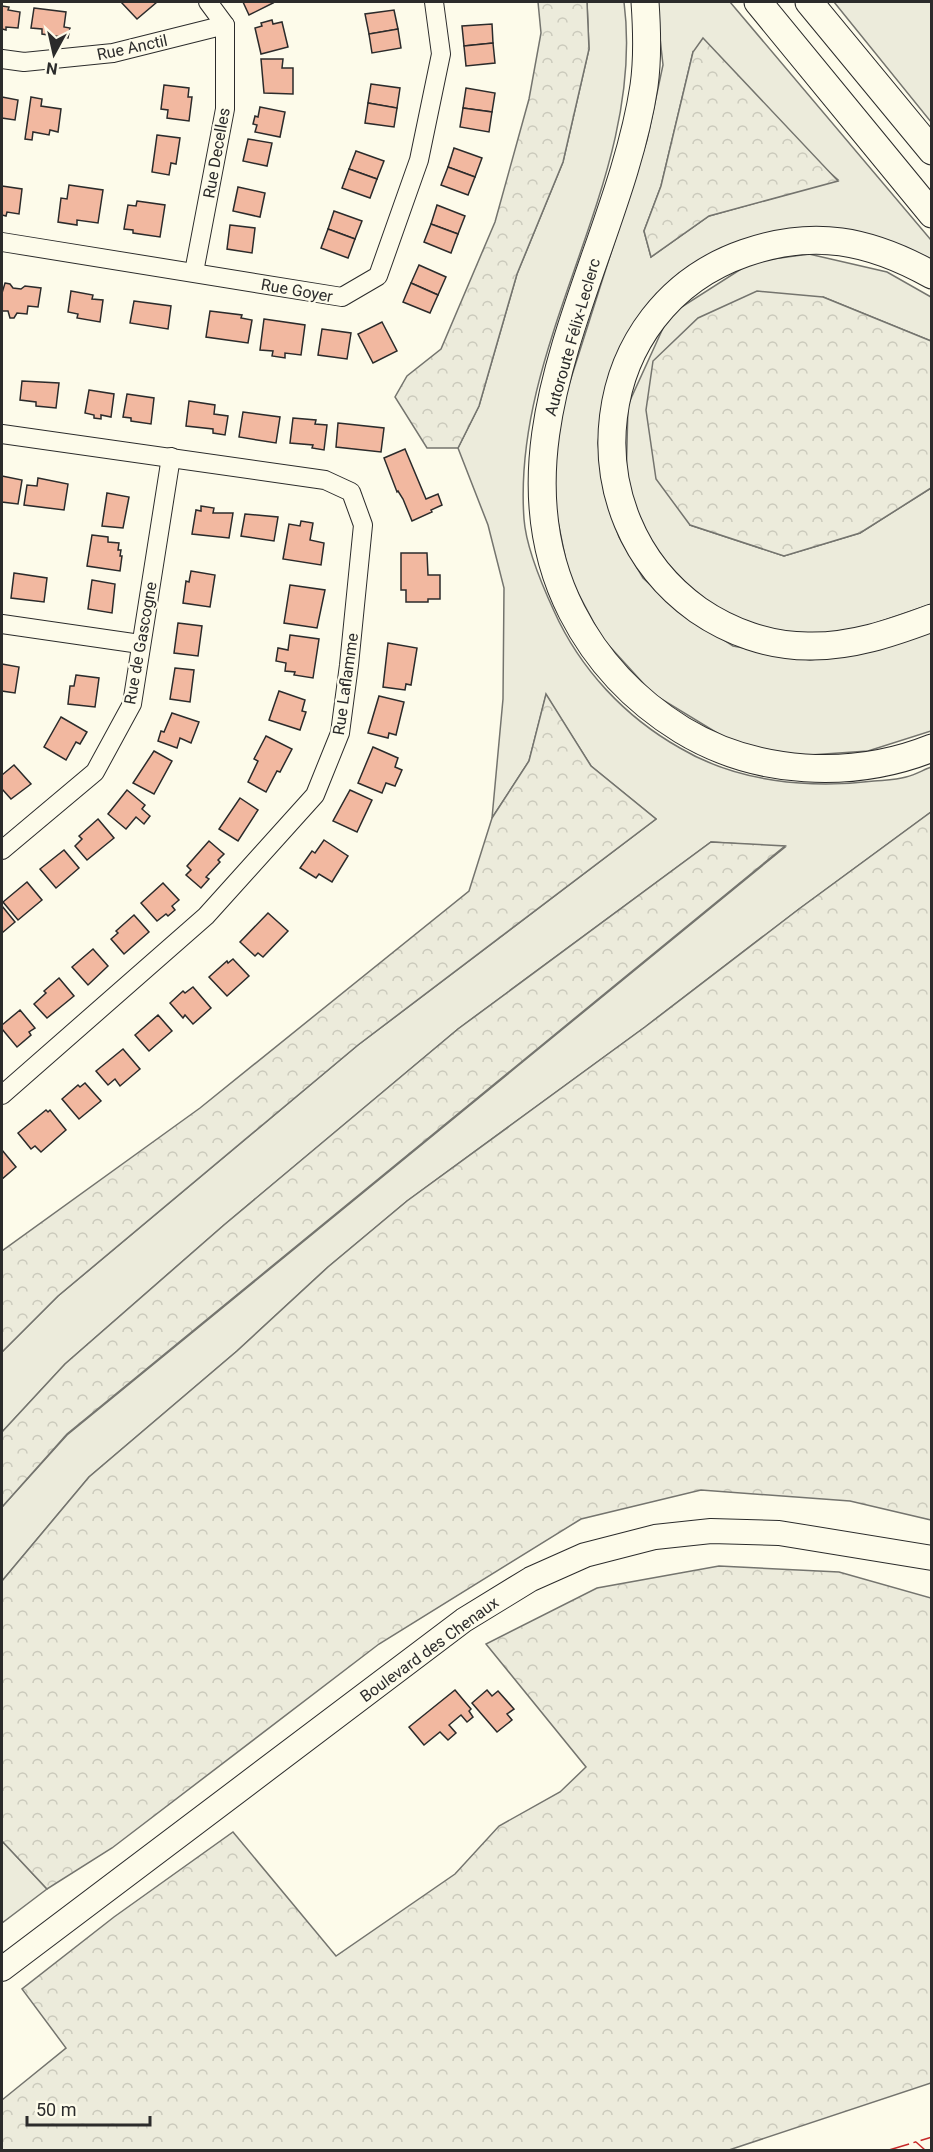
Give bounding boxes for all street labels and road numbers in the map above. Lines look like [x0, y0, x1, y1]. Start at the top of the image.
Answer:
street label: Rue Anctil [95, 31, 169, 64]
street label: Rue Decelles [199, 106, 234, 200]
street label: Autoroute Félix-Leclerc [541, 256, 604, 418]
street label: Rue Goyer [260, 275, 335, 306]
street label: Rue de Gascogne [120, 580, 161, 706]
street label: Rue Laflamme [329, 632, 362, 736]
street label: Boulevard des Chenaux [356, 1593, 502, 1706]

